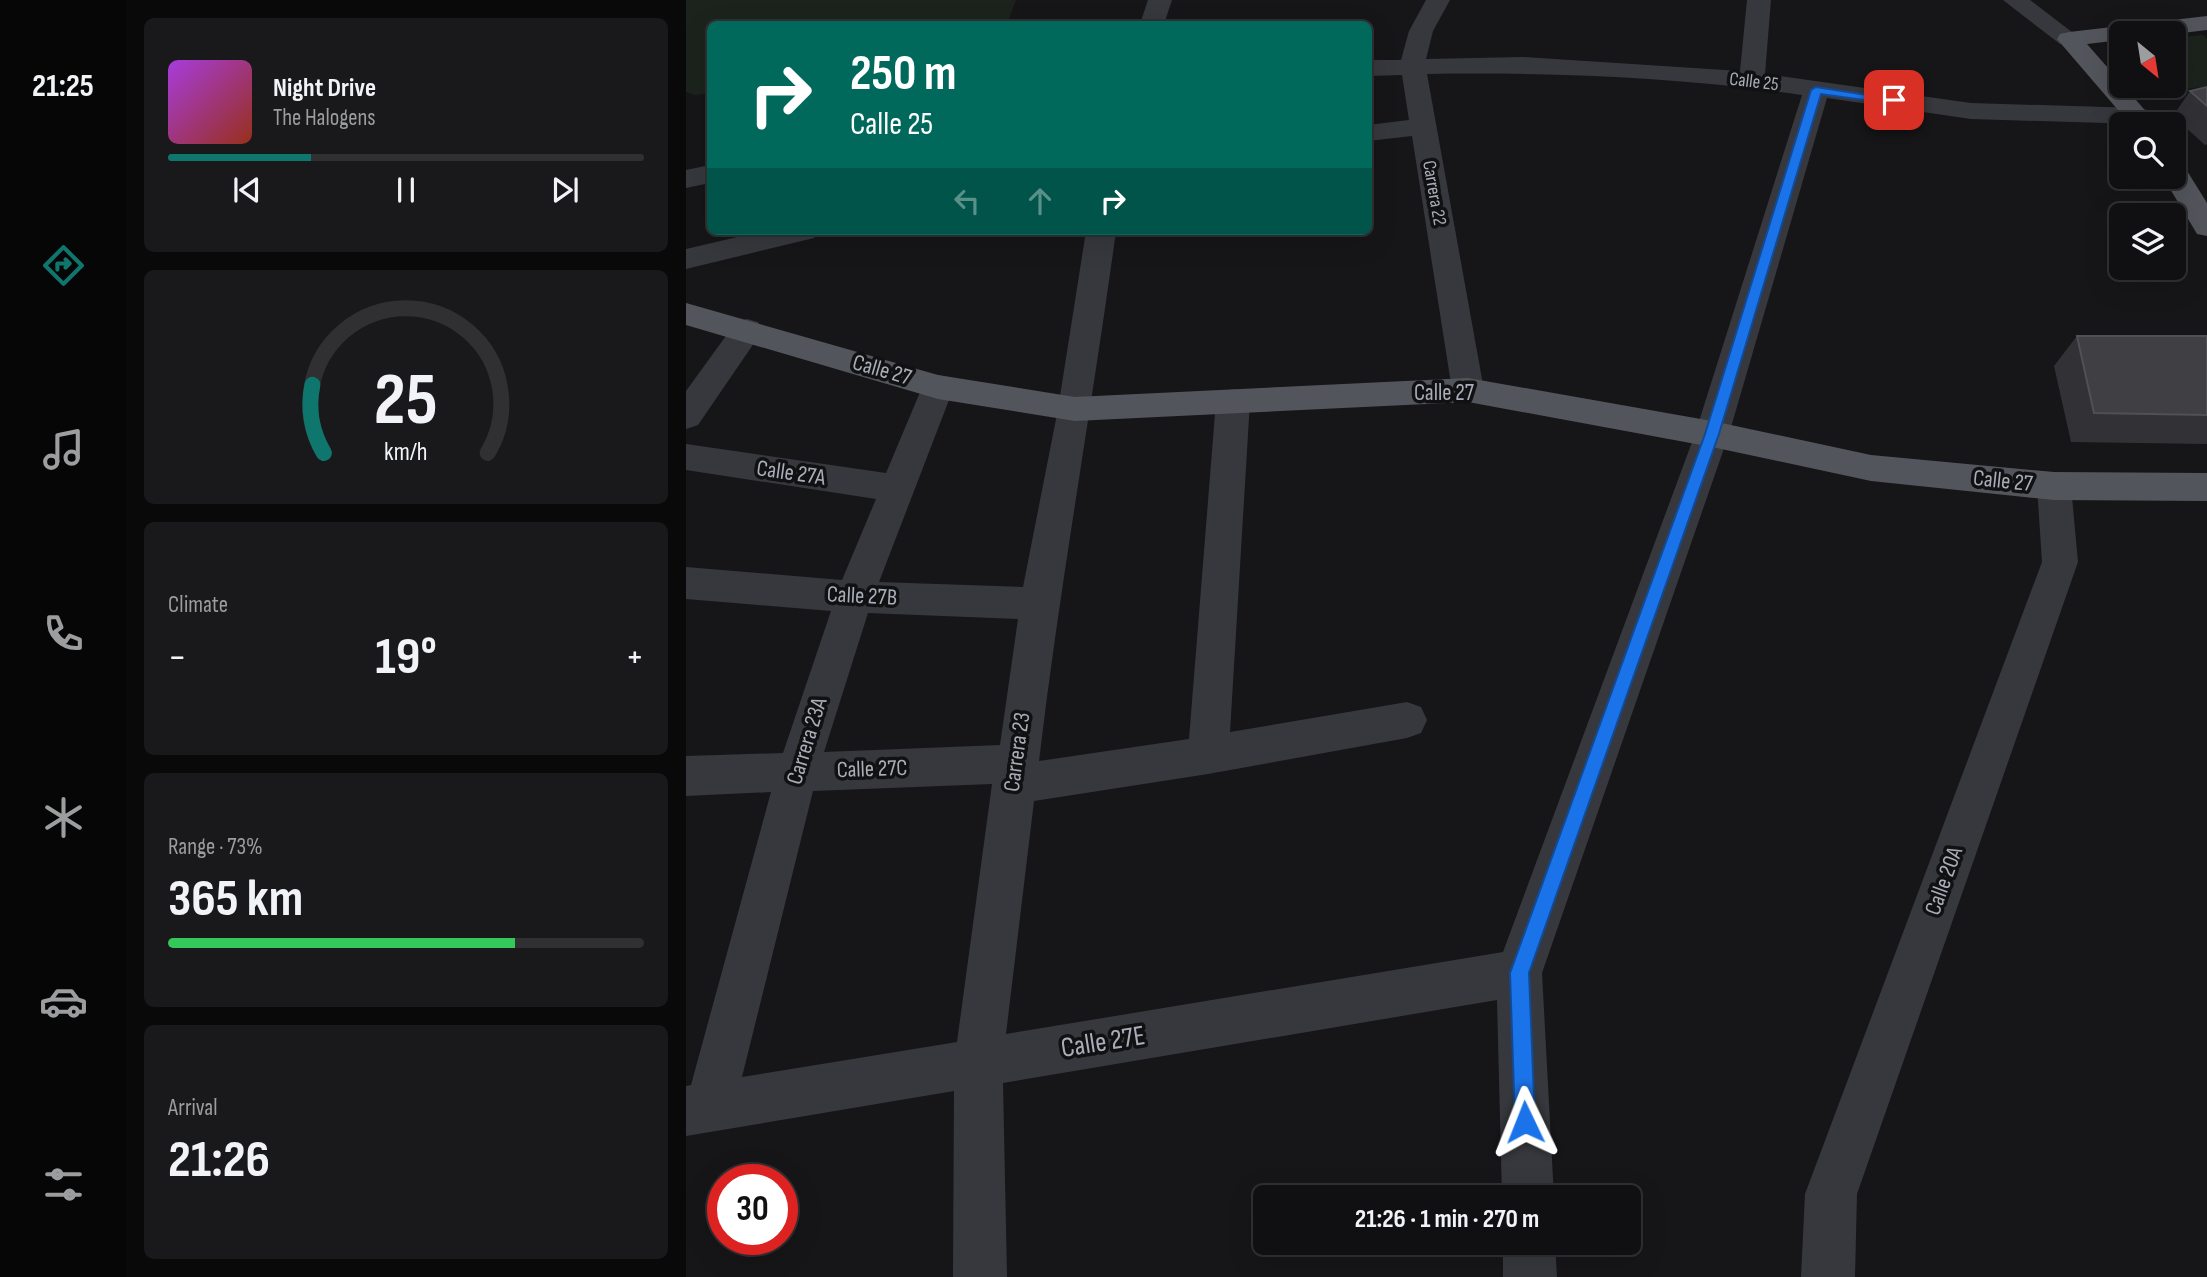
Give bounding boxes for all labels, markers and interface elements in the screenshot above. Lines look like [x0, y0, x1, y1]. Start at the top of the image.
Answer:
north arrow [2109, 21, 2186, 98]
map controls [2109, 21, 2186, 280]
text: 250 m [850, 45, 956, 104]
icon: right [735, 49, 826, 140]
text: 21:25 [32, 67, 94, 106]
street label: Calle 25 [1728, 68, 1780, 96]
pin [1864, 70, 1924, 130]
text: Night Drive [273, 73, 376, 104]
icon: arrive [1875, 81, 1913, 119]
text: The Halogens [273, 104, 376, 132]
text: Calle 25 [850, 105, 933, 144]
button: search [2109, 112, 2186, 189]
street label: Carrera 22 [1417, 159, 1451, 227]
icon: previous [228, 171, 266, 209]
icon: pause [387, 171, 425, 209]
icon: next [546, 171, 584, 209]
icon: left [948, 182, 986, 220]
icon: ahead [1021, 182, 1059, 220]
icon: right [1094, 182, 1132, 220]
button: layers [2109, 203, 2186, 280]
icon: directions [39, 241, 88, 290]
street label: Calle 27 [849, 348, 915, 392]
text: 25 [374, 357, 438, 445]
street label: Calle 27 [1414, 379, 1474, 407]
icon: music [39, 425, 88, 474]
text: km/h [384, 436, 428, 467]
street label: Calle 27A [755, 454, 827, 492]
street label: Calle 27 [1972, 464, 2034, 498]
street label: Calle 27B [826, 580, 898, 612]
text: Climate [168, 591, 228, 619]
icon: phone [39, 609, 88, 658]
text: 19° [375, 626, 437, 689]
text: − [168, 635, 187, 680]
text: + [625, 635, 644, 680]
street label: Carrera 23A [781, 694, 834, 788]
street label: Carrera 23 [998, 711, 1036, 793]
street label: Calle 27C [836, 754, 908, 784]
icon: climate [39, 793, 88, 842]
text: Range · 73% [168, 833, 263, 861]
street label: Calle 20A [1919, 843, 1969, 919]
text: 365 km [168, 868, 303, 931]
icon: car [39, 977, 88, 1026]
street label: Calle 27E [1059, 1019, 1147, 1065]
position arrow [1488, 1085, 1562, 1159]
text: Arrival [168, 1094, 217, 1122]
text: 21:26 [168, 1129, 270, 1192]
icon: filters [39, 1160, 88, 1209]
speed limit sign: 30 [707, 1164, 798, 1255]
text: 21:26 · 1 min · 270 m [1355, 1204, 1539, 1235]

